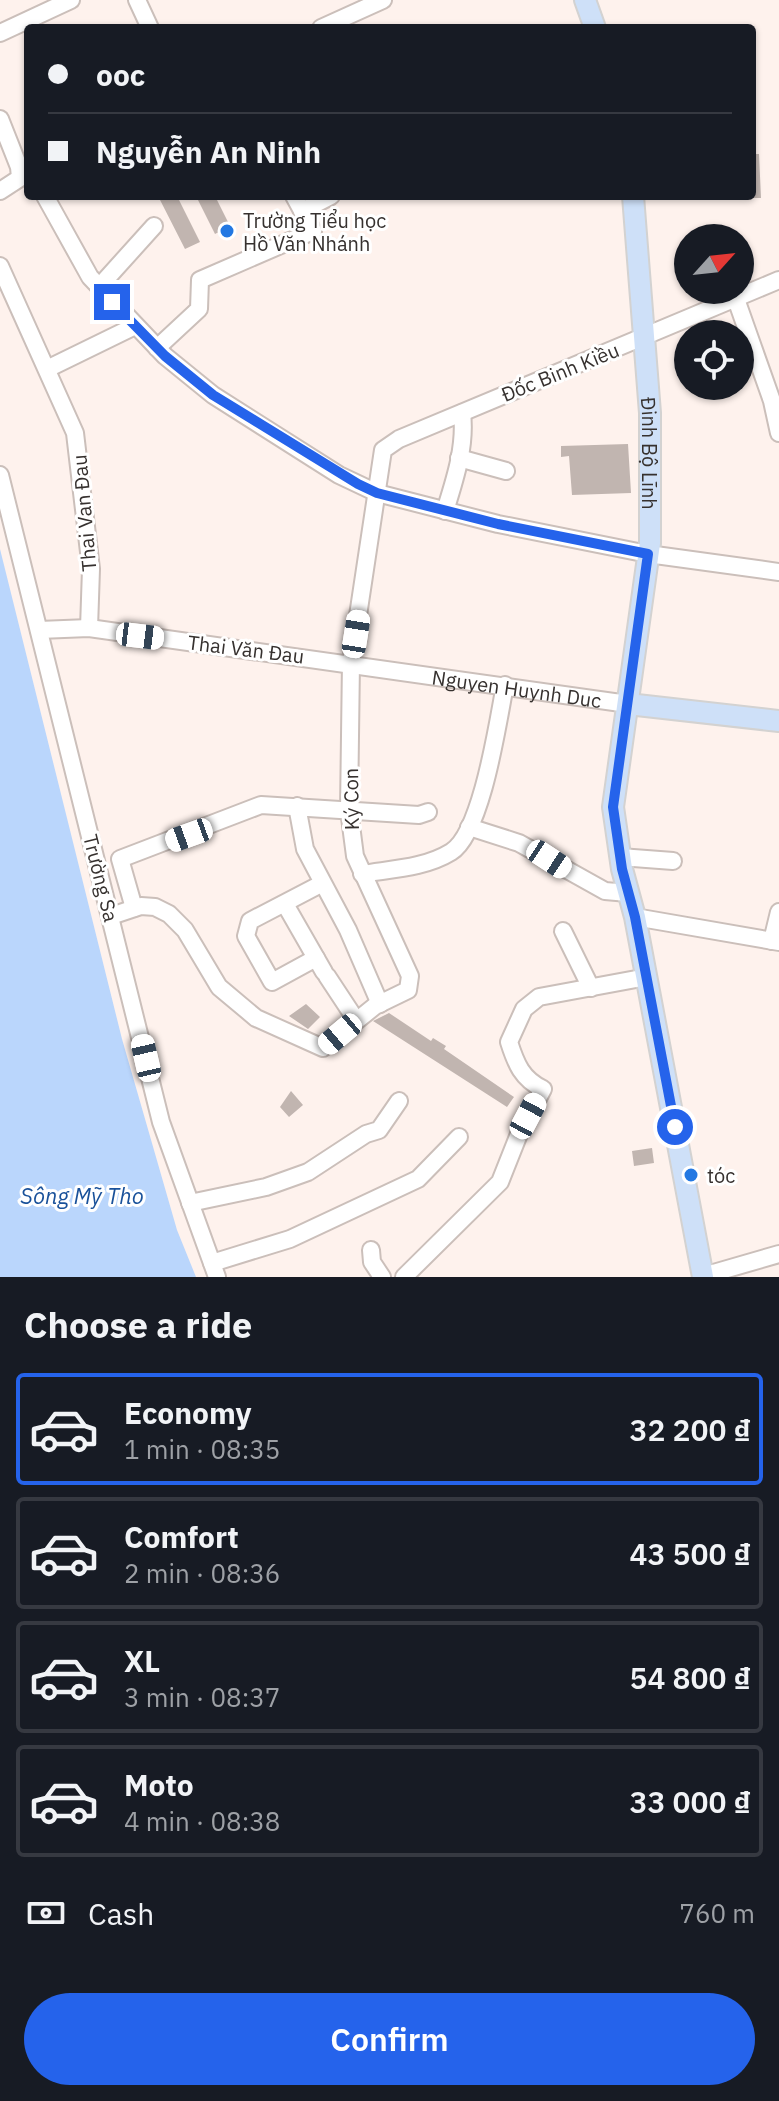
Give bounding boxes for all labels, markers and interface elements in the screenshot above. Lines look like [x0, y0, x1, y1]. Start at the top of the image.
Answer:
text: ooc [96, 55, 145, 94]
text: Nguyễn An Ninh [96, 132, 321, 171]
place label: Trường Tiểu học Hồ Văn Nhánh [243, 207, 386, 257]
marker: Trường Tiểu học Hồ Văn Nhánh [218, 222, 236, 240]
north arrow [674, 224, 754, 304]
map controls [674, 224, 754, 400]
route end [94, 284, 130, 320]
button: locate [674, 320, 754, 400]
street label: Đốc Binh Kiều [497, 336, 623, 408]
street label: Đinh Bộ Lĩnh [635, 396, 664, 510]
street label: Thai Van Đau [65, 454, 103, 572]
car [340, 608, 372, 660]
car [115, 621, 165, 651]
street label: Thai Văn Đau [186, 628, 306, 670]
street label: Nguyen Huynh Duc [430, 663, 603, 714]
street label: Ký Con [337, 768, 365, 830]
car [162, 816, 216, 854]
street label: Trường Sa [77, 831, 125, 925]
car [522, 836, 576, 882]
car [314, 1009, 366, 1059]
car [129, 1032, 163, 1084]
car [506, 1089, 550, 1143]
route start [657, 1109, 693, 1145]
place label: tóc [707, 1162, 735, 1189]
marker: tóc [682, 1166, 700, 1184]
water label: Sông Mỹ Tho [20, 1181, 144, 1210]
text: Choose a ride [24, 1301, 252, 1348]
icon: car [28, 1393, 100, 1465]
text: Economy [124, 1393, 252, 1432]
text: 32 200 ₫ [630, 1410, 751, 1449]
text: 1 min · 08:35 [124, 1432, 280, 1466]
icon: car [28, 1517, 100, 1589]
text: Comfort [124, 1517, 239, 1556]
text: 43 500 ₫ [630, 1534, 751, 1573]
text: 2 min · 08:36 [124, 1556, 280, 1590]
icon: car [28, 1641, 100, 1713]
text: XL [124, 1641, 160, 1680]
text: 54 800 ₫ [630, 1658, 751, 1697]
text: 3 min · 08:37 [124, 1680, 280, 1714]
icon: car [28, 1765, 100, 1837]
text: Moto [124, 1765, 194, 1804]
text: 33 000 ₫ [630, 1782, 751, 1821]
text: 4 min · 08:38 [124, 1804, 280, 1838]
icon: cash [24, 1891, 68, 1935]
text: Cash [88, 1894, 154, 1933]
text: 760 m [679, 1896, 755, 1930]
button: Confirm [24, 1993, 755, 2085]

